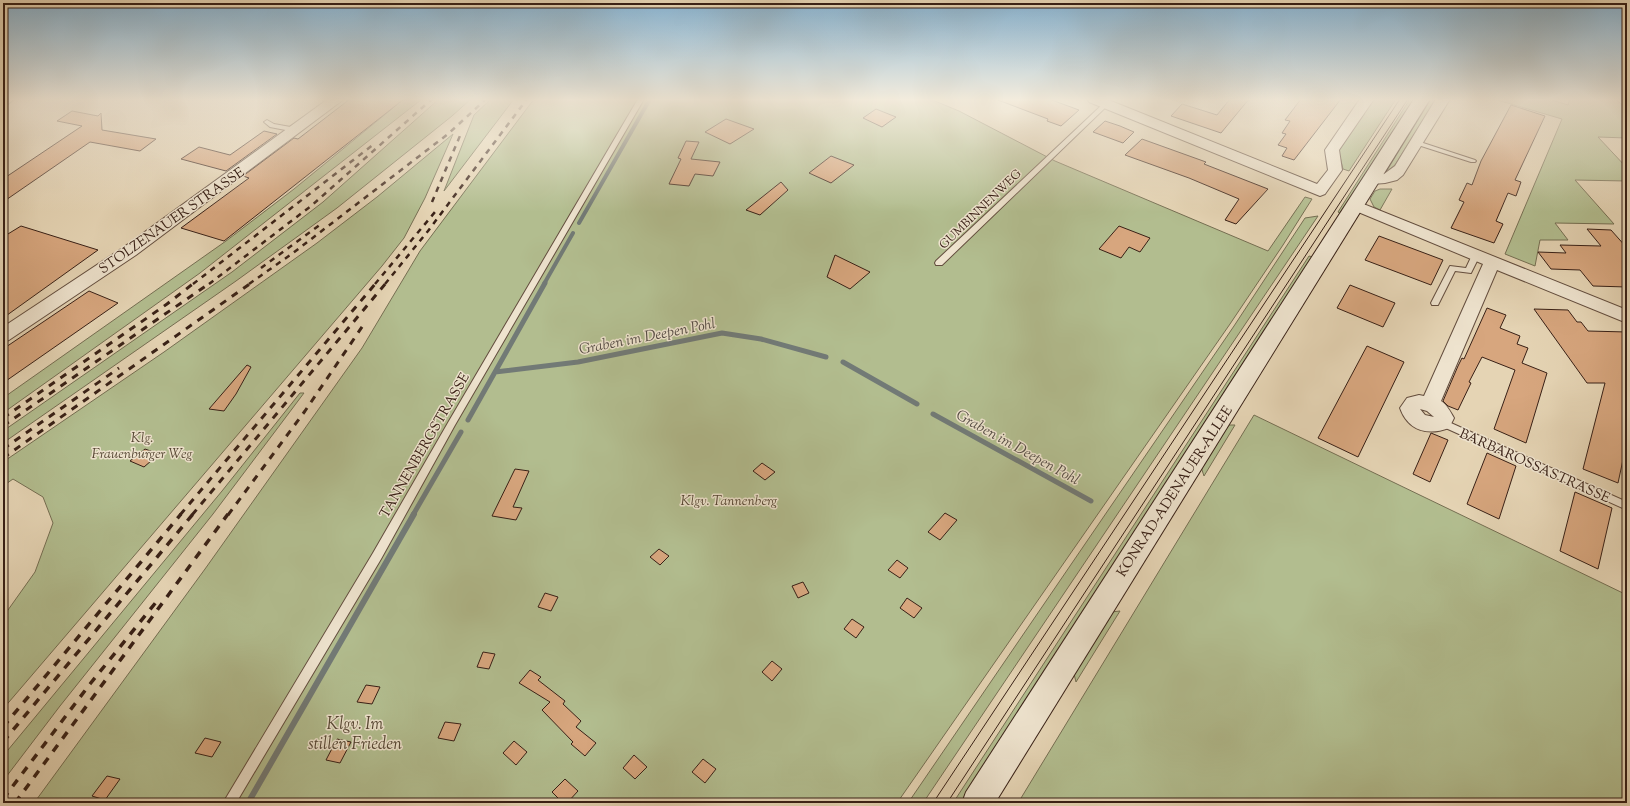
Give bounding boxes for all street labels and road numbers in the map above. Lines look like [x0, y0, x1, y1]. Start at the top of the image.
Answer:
street label: STOLZENAUER STRASSE [95, 163, 250, 280]
street label: GUMBINNENWEG [935, 165, 1026, 254]
street label: TANNENBERGSTRASSE [376, 369, 476, 522]
street label: KONRAD-ADENAUER-ALLEE [1113, 402, 1239, 581]
street label: BARBAROSSASTRASSE [1456, 425, 1613, 509]

